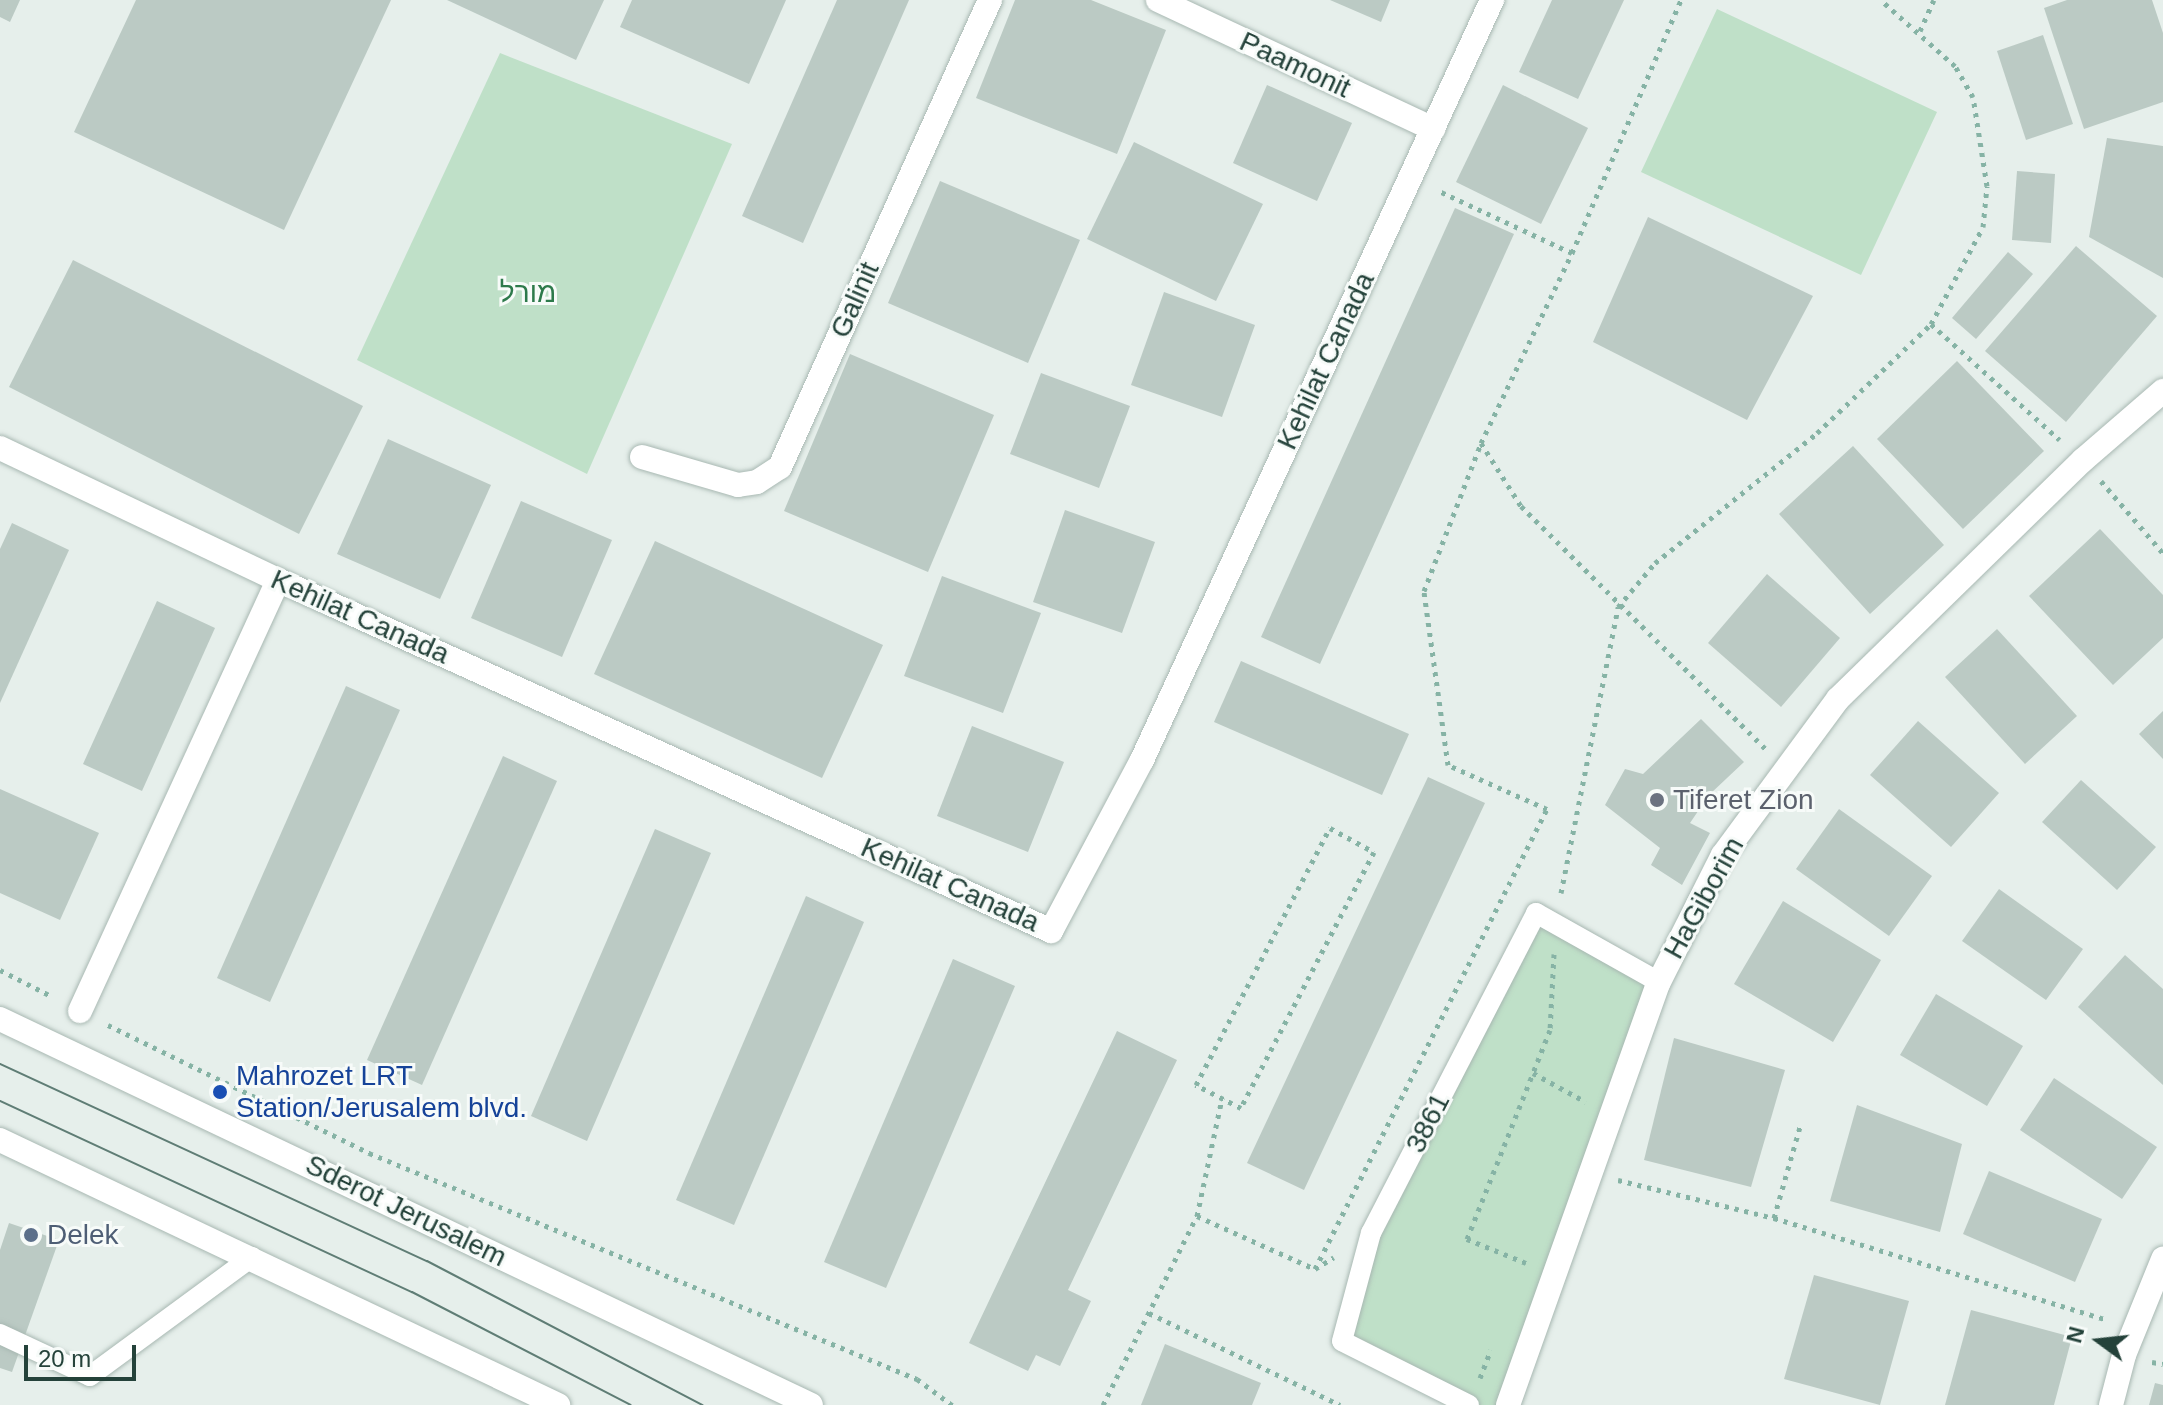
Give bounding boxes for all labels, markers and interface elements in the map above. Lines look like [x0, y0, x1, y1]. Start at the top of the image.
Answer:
street label: Paamonit [1234, 25, 1356, 105]
street label: Galinit [824, 257, 886, 343]
street label: Kehilat Canada [1270, 267, 1382, 455]
park label: מורל [500, 276, 556, 310]
street label: Kehilat Canada [266, 563, 454, 671]
place label: Tiferet Zion [1673, 783, 1814, 817]
marker: Tiferet Zion [1648, 791, 1666, 809]
street label: Kehilat Canada [856, 831, 1044, 939]
street label: HaGiborim [1657, 831, 1751, 965]
place label: Mahrozet LRT Station/Jerusalem blvd. [236, 1059, 527, 1125]
marker: Mahrozet LRT Station/Jerusalem blvd. [211, 1083, 229, 1101]
street label: 3861 [1399, 1088, 1457, 1158]
street label: Sderot Jerusalem [300, 1148, 512, 1274]
place label: Delek [47, 1218, 119, 1252]
marker: Delek [22, 1226, 40, 1244]
north arrow [2059, 1301, 2139, 1381]
text: N [2061, 1324, 2089, 1346]
scale bar [28, 1329, 140, 1379]
text: 20 m [38, 1345, 91, 1372]

